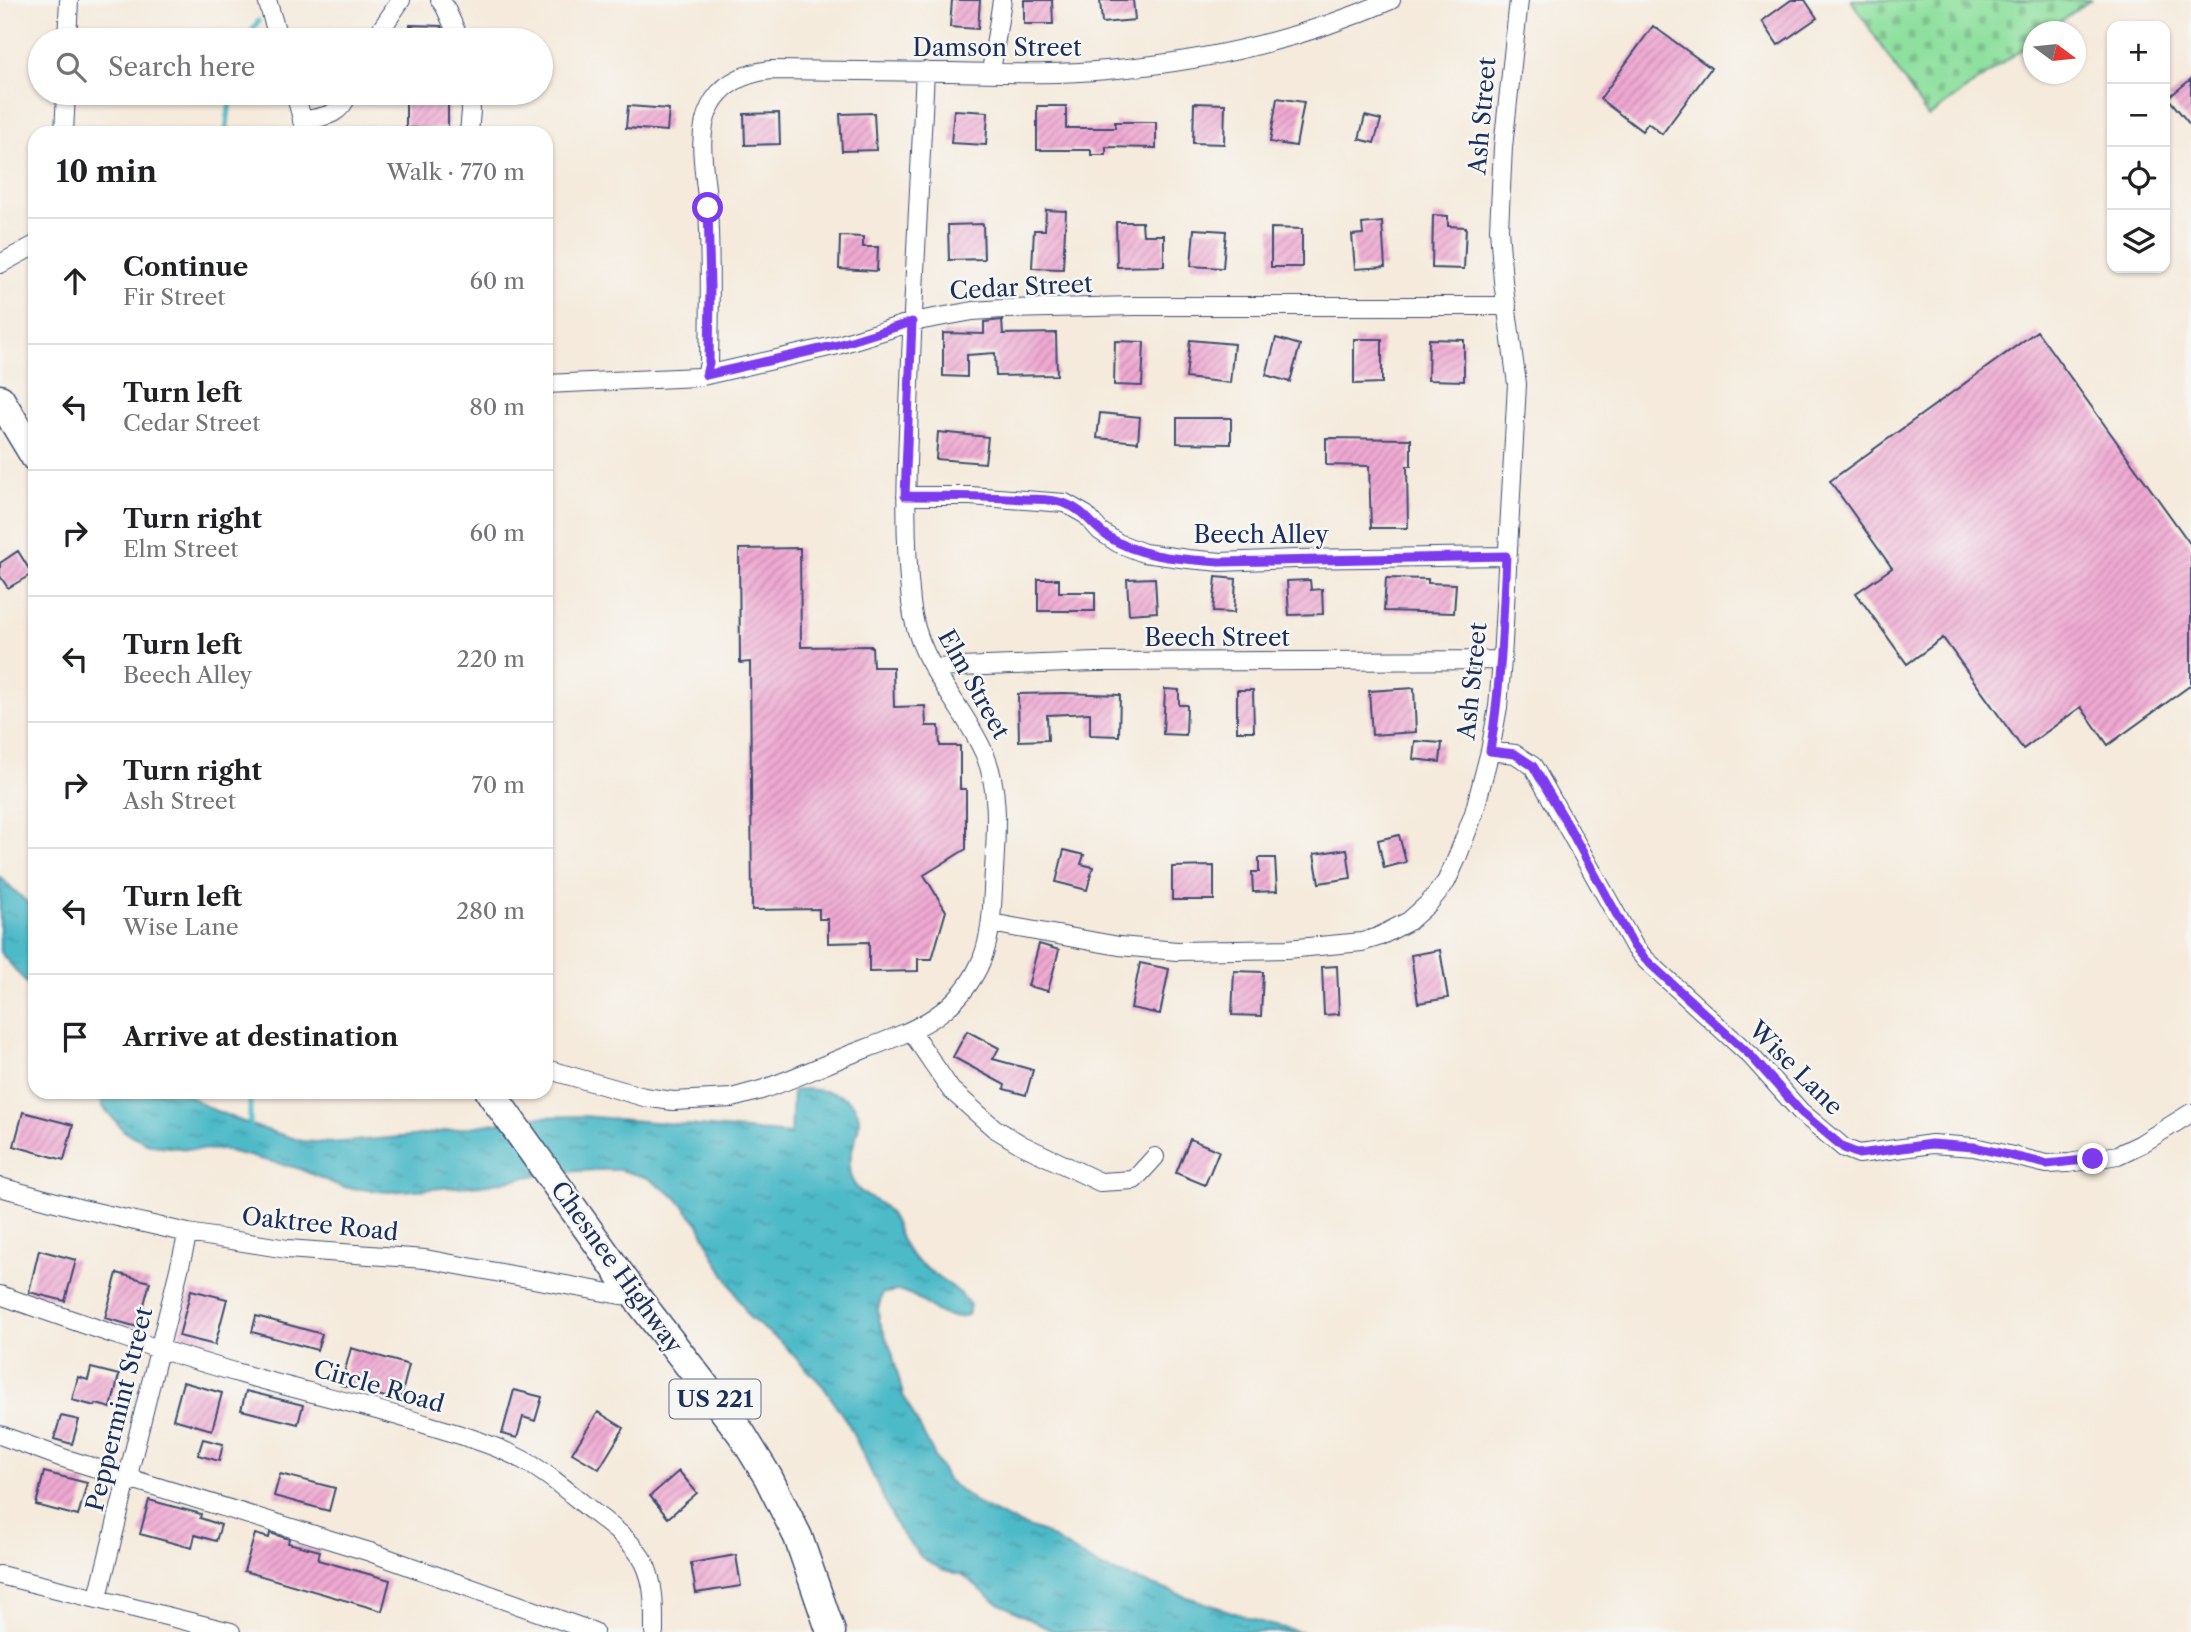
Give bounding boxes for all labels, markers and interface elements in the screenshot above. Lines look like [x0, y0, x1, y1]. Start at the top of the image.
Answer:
north arrow [2023, 21, 2086, 84]
map controls [2107, 21, 2170, 273]
button: + [2107, 21, 2170, 84]
search box [28, 28, 553, 105]
street label: Damson Street [912, 33, 1082, 62]
icon: search [52, 48, 90, 86]
text: Search here [108, 51, 255, 83]
street label: Ash Street [1462, 56, 1502, 177]
button: − [2107, 84, 2170, 147]
button: locate [2107, 147, 2170, 210]
text: 10 min [56, 153, 157, 190]
text: Walk · 770 m [387, 158, 525, 186]
route start [692, 192, 723, 223]
button: layers [2107, 210, 2170, 273]
text: Continue [123, 251, 248, 283]
icon: ahead [56, 262, 94, 300]
text: 60 m [469, 267, 525, 295]
street label: Cedar Street [949, 269, 1094, 305]
text: Fir Street [123, 283, 225, 311]
text: Turn left [123, 377, 242, 409]
icon: left [56, 388, 94, 426]
text: 80 m [469, 393, 525, 421]
text: Cedar Street [123, 409, 260, 437]
text: Turn right [123, 503, 262, 535]
icon: right [56, 514, 94, 552]
text: 60 m [469, 519, 525, 547]
street label: Beech Alley [1193, 520, 1329, 549]
text: Elm Street [123, 535, 238, 563]
street label: Ash Street [1451, 620, 1493, 742]
street label: Beech Street [1144, 623, 1290, 652]
street label: Elm Street [932, 624, 1016, 744]
text: Turn left [123, 629, 242, 661]
icon: left [56, 640, 94, 678]
text: 220 m [456, 645, 525, 673]
text: Beech Alley [123, 661, 252, 689]
text: Turn right [123, 755, 262, 787]
icon: right [56, 766, 94, 804]
text: 70 m [472, 771, 525, 799]
text: Ash Street [123, 787, 236, 815]
text: Turn left [123, 881, 242, 913]
icon: left [56, 892, 94, 930]
text: 280 m [456, 897, 525, 925]
text: Wise Lane [123, 913, 239, 941]
street label: Wise Lane [1742, 1014, 1849, 1121]
icon: arrive [56, 1018, 94, 1056]
text: Arrive at destination [123, 1021, 398, 1053]
route end [2077, 1143, 2108, 1174]
street label: Chesnee Highway [545, 1175, 689, 1359]
street label: Oaktree Road [240, 1201, 400, 1247]
street label: Peppermint Street [80, 1303, 159, 1514]
street label: Circle Road [310, 1354, 448, 1419]
road number: US 221 [670, 1380, 760, 1418]

